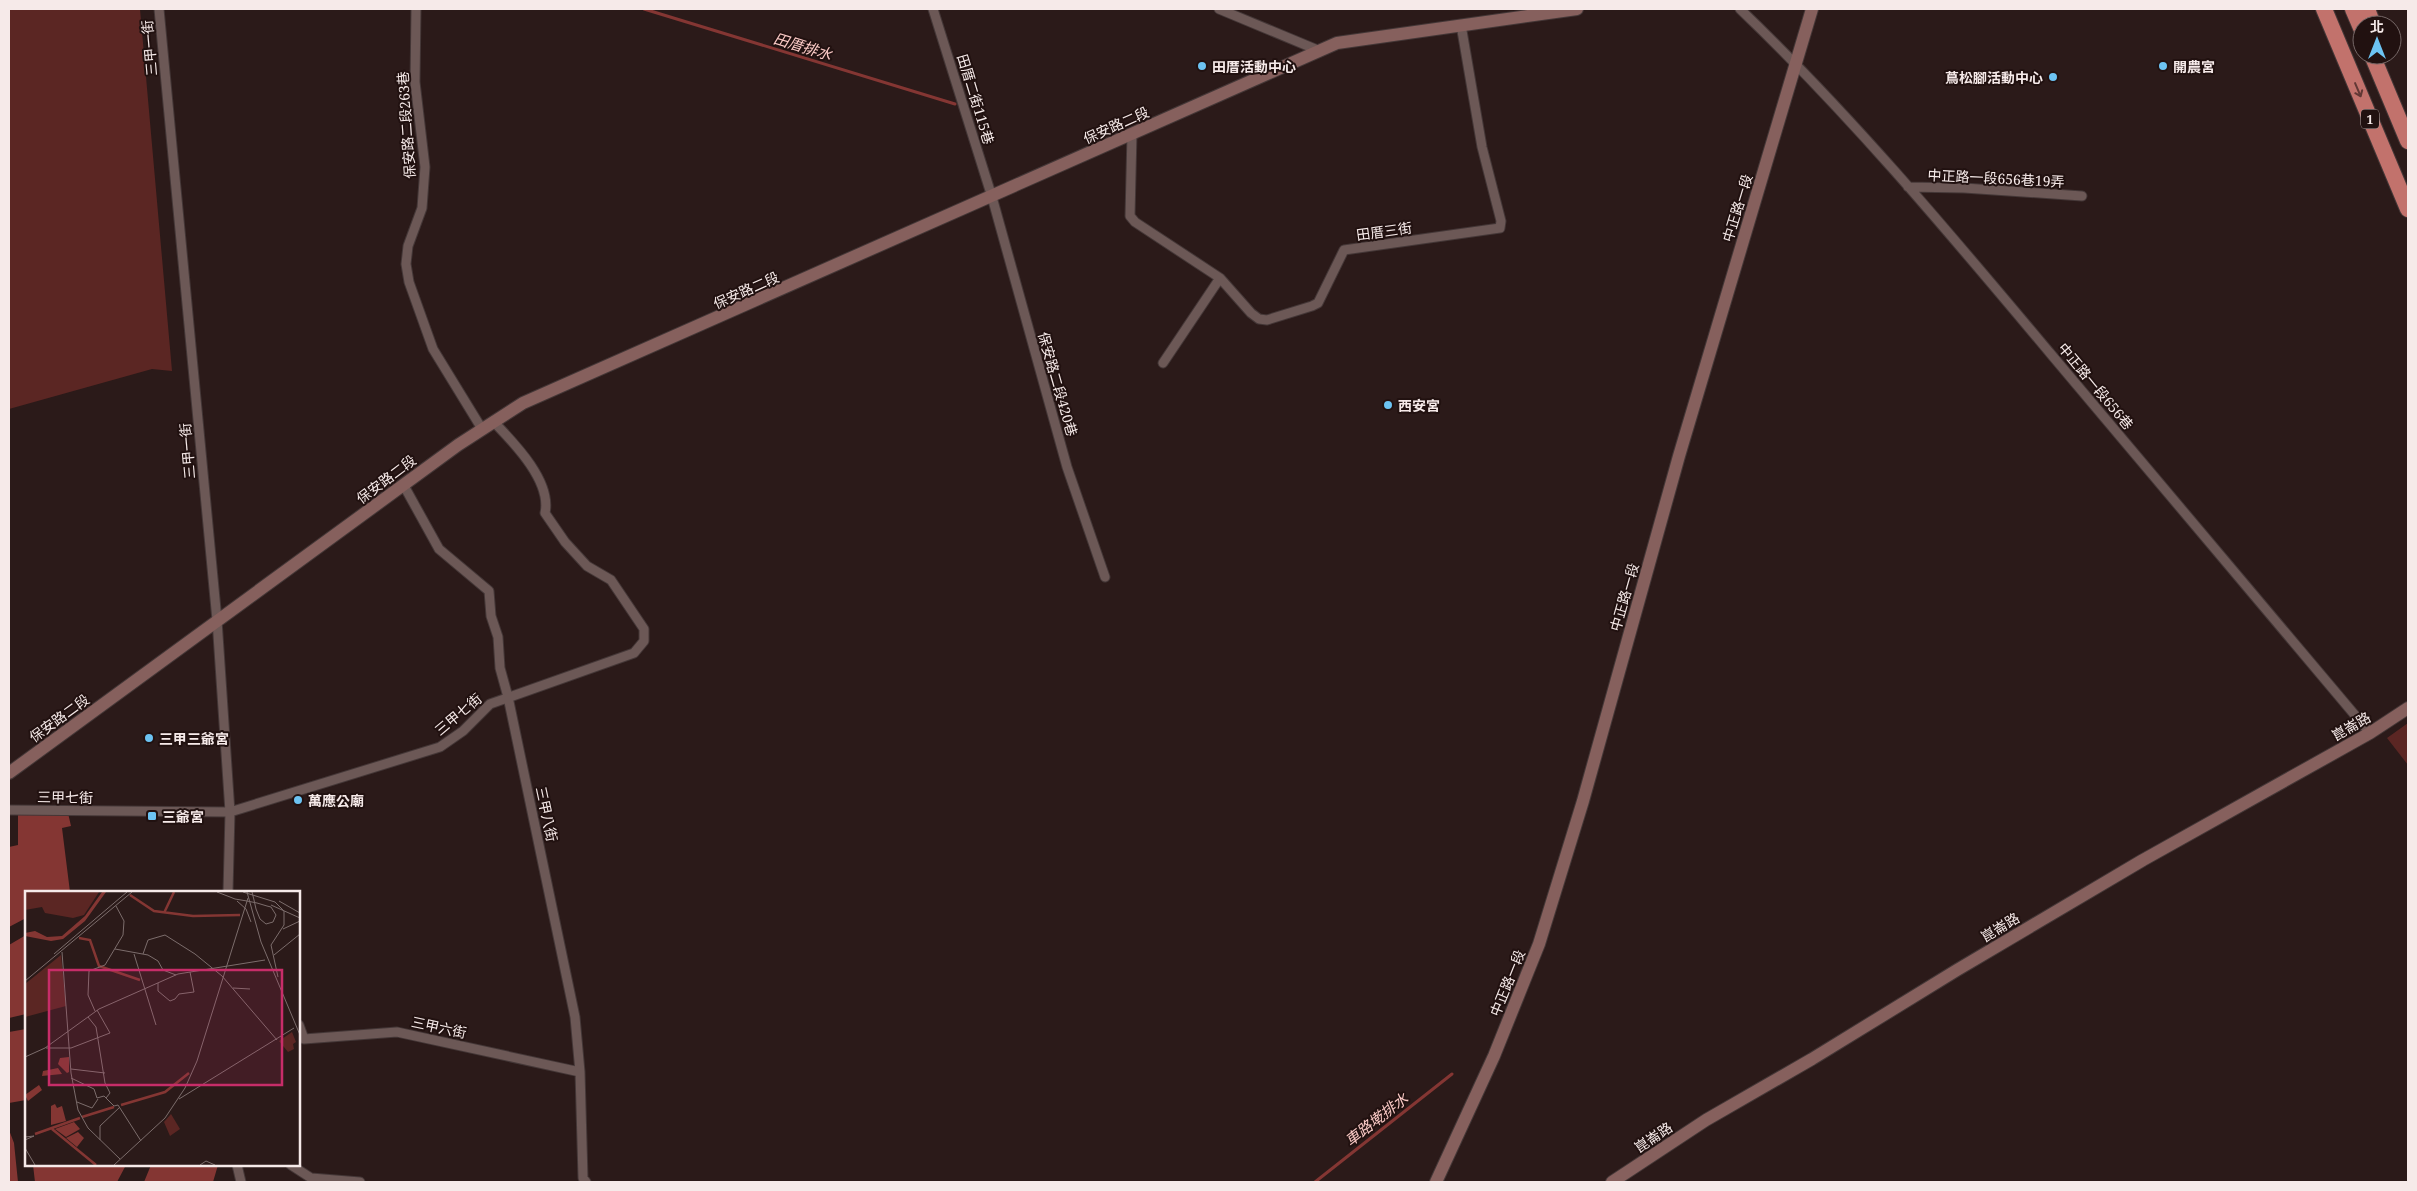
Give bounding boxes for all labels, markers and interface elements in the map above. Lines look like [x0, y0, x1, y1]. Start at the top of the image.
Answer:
north arrow [2352, 15, 2402, 65]
text: 北 [2370, 17, 2384, 36]
street label: 三甲一街 [137, 19, 161, 77]
water label: 田厝排水 [771, 28, 836, 65]
street label: 田厝二街115巷 [953, 52, 999, 146]
place label: 田厝活動中心 [1212, 57, 1296, 76]
place label: 開農宮 [2173, 57, 2215, 76]
marker: 田厝活動中心 [1196, 60, 1208, 72]
marker: 開農宮 [2157, 60, 2169, 72]
place label: 蔦松腳活動中心 [1945, 68, 2043, 87]
street label: 保安路二段263巷 [393, 71, 419, 179]
marker: 蔦松腳活動中心 [2047, 71, 2059, 83]
one-way arrow [2354, 82, 2363, 97]
street label: 保安路二段 [1080, 102, 1152, 148]
road number: 1 [2361, 110, 2379, 128]
street label: 中正路一段656巷19弄 [1927, 165, 2065, 191]
street label: 中正路一段 [1718, 172, 1756, 244]
street label: 田厝三街 [1355, 218, 1413, 244]
street label: 保安路二段 [710, 267, 782, 313]
street label: 保安路二段420巷 [1034, 330, 1082, 438]
street label: 中正路一段656巷 [2054, 339, 2138, 433]
place label: 西安宮 [1398, 396, 1440, 415]
marker: 西安宮 [1382, 399, 1394, 411]
street label: 三甲一街 [175, 422, 199, 480]
street label: 保安路二段 [352, 450, 420, 508]
street label: 中正路一段 [1605, 561, 1643, 633]
street label: 三甲七街 [430, 689, 486, 739]
street label: 保安路二段 [25, 690, 93, 746]
street label: 崑崙路 [2328, 707, 2374, 745]
place label: 三甲三爺宮 [159, 729, 229, 748]
marker: 三甲三爺宮 [143, 732, 155, 744]
street label: 三甲八街 [532, 785, 562, 843]
street label: 三甲七街 [37, 787, 93, 807]
place label: 萬應公廟 [308, 791, 364, 810]
marker: 萬應公廟 [292, 794, 304, 806]
place label: 三爺宮 [162, 807, 204, 826]
marker: 三爺宮 [146, 810, 158, 822]
inset map [25, 891, 300, 1166]
street label: 崑崙路 [1977, 908, 2023, 946]
street label: 中正路一段 [1485, 947, 1529, 1019]
street label: 三甲六街 [410, 1012, 468, 1042]
water label: 車路墘排水 [1340, 1087, 1412, 1150]
street label: 崑崙路 [1630, 1117, 1676, 1157]

